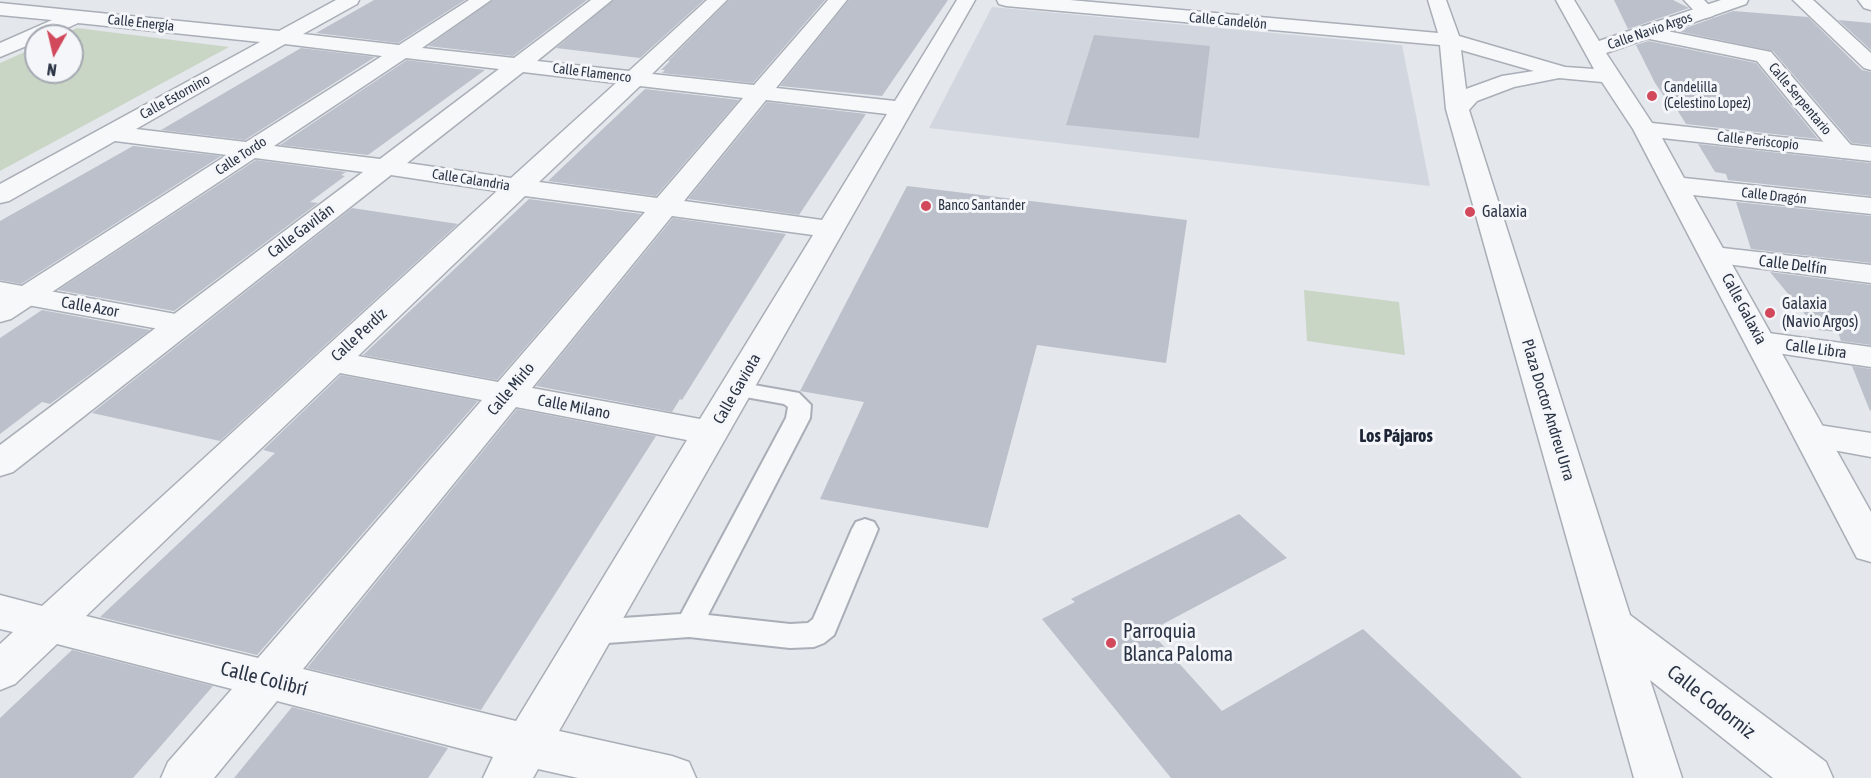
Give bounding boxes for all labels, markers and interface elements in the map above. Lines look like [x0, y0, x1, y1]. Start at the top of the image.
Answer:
street label: Calle Candelón [1188, 9, 1268, 33]
street label: Calle Navio Argos [1605, 9, 1695, 53]
street label: Calle Energía [107, 11, 175, 35]
north arrow [24, 24, 84, 84]
text: N [46, 60, 58, 79]
street label: Calle Flamenco [552, 60, 632, 86]
street label: Calle Serpentario [1765, 60, 1835, 138]
street label: Calle Estornino [137, 71, 213, 123]
place label: Candelilla (Celestino Lopez) [1664, 80, 1751, 112]
marker: Candelilla (Celestino Lopez) [1645, 89, 1659, 103]
street label: Calle Periscopio [1716, 128, 1800, 154]
street label: Calle Tordo [212, 133, 270, 179]
street label: Calle Calandria [431, 166, 511, 194]
street label: Calle Dragón [1740, 184, 1808, 208]
place label: Banco Santander [938, 198, 1025, 214]
marker: Banco Santander [919, 199, 933, 213]
street label: Calle Gavilán [264, 200, 338, 262]
place label: Galaxia [1482, 202, 1527, 222]
marker: Galaxia [1463, 205, 1477, 219]
street label: Calle Delfín [1758, 251, 1828, 279]
street label: Calle Galaxia [1717, 270, 1771, 348]
street label: Calle Azor [60, 293, 120, 321]
place label: Galaxia (Navio Argos) [1782, 294, 1858, 332]
street label: Calle Perdíz [327, 304, 391, 366]
marker: Galaxia (Navio Argos) [1763, 306, 1777, 320]
street label: Calle Libra [1784, 335, 1848, 363]
street label: Plaza Doctor Andreu Urra [1517, 337, 1579, 483]
street label: Calle Gaviota [709, 350, 765, 428]
street label: Calle Mirlo [483, 359, 539, 419]
street label: Calle Milano [536, 391, 612, 423]
district label: Los Pájaros [1359, 425, 1433, 447]
place label: Parroquia Blanca Paloma [1123, 620, 1233, 667]
marker: Parroquia Blanca Paloma [1104, 636, 1118, 650]
street label: Calle Colibrí [218, 657, 310, 701]
street label: Calle Codorniz [1662, 660, 1760, 744]

